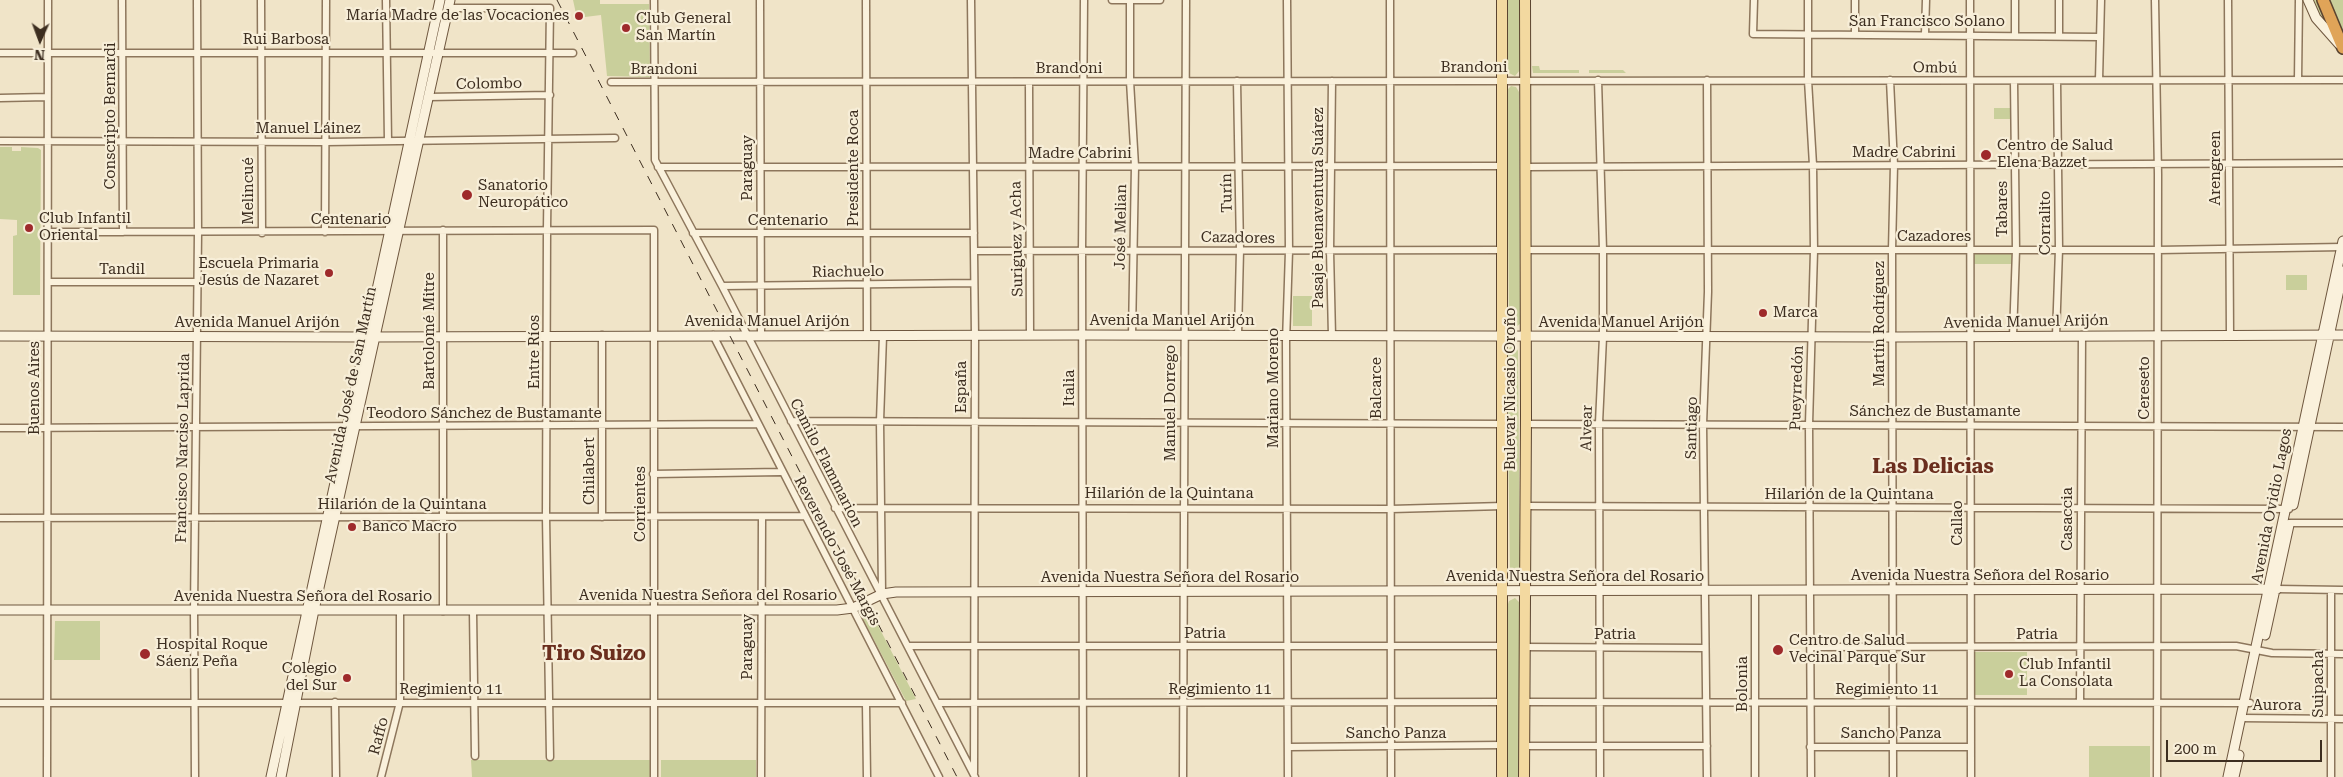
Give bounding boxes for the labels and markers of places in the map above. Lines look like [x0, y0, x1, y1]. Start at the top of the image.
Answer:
place label: María Madre de las Vocaciones [346, 7, 569, 25]
marker: María Madre de las Vocaciones [573, 10, 585, 22]
place label: Club General San Martín [636, 10, 731, 45]
marker: Club General San Martín [620, 22, 632, 34]
place label: Centro de Salud Elena Bazzet [1997, 137, 2113, 172]
marker: Centro de Salud Elena Bazzet [1979, 148, 1993, 162]
place label: Sanatorio Neuropático [478, 177, 568, 212]
marker: Sanatorio Neuropático [460, 188, 474, 202]
place label: Club Infantil Oriental [39, 210, 131, 245]
marker: Club Infantil Oriental [23, 222, 35, 234]
place label: Escuela Primaria Jesús de Nazaret [198, 255, 319, 290]
marker: Escuela Primaria Jesús de Nazaret [323, 267, 335, 279]
place label: Marca [1773, 304, 1818, 322]
marker: Marca [1757, 307, 1769, 319]
place label: Banco Macro [362, 518, 457, 536]
marker: Banco Macro [346, 521, 358, 533]
place label: Centro de Salud Vecinal Parque Sur [1789, 632, 1926, 667]
place label: Hospital Roque Sáenz Peña [156, 636, 268, 671]
marker: Centro de Salud Vecinal Parque Sur [1771, 643, 1785, 657]
marker: Hospital Roque Sáenz Peña [138, 647, 152, 661]
place label: Club Infantil La Consolata [2019, 656, 2113, 691]
place label: Colegio del Sur [282, 660, 337, 695]
marker: Club Infantil La Consolata [2003, 668, 2015, 680]
marker: Colegio del Sur [341, 672, 353, 684]

